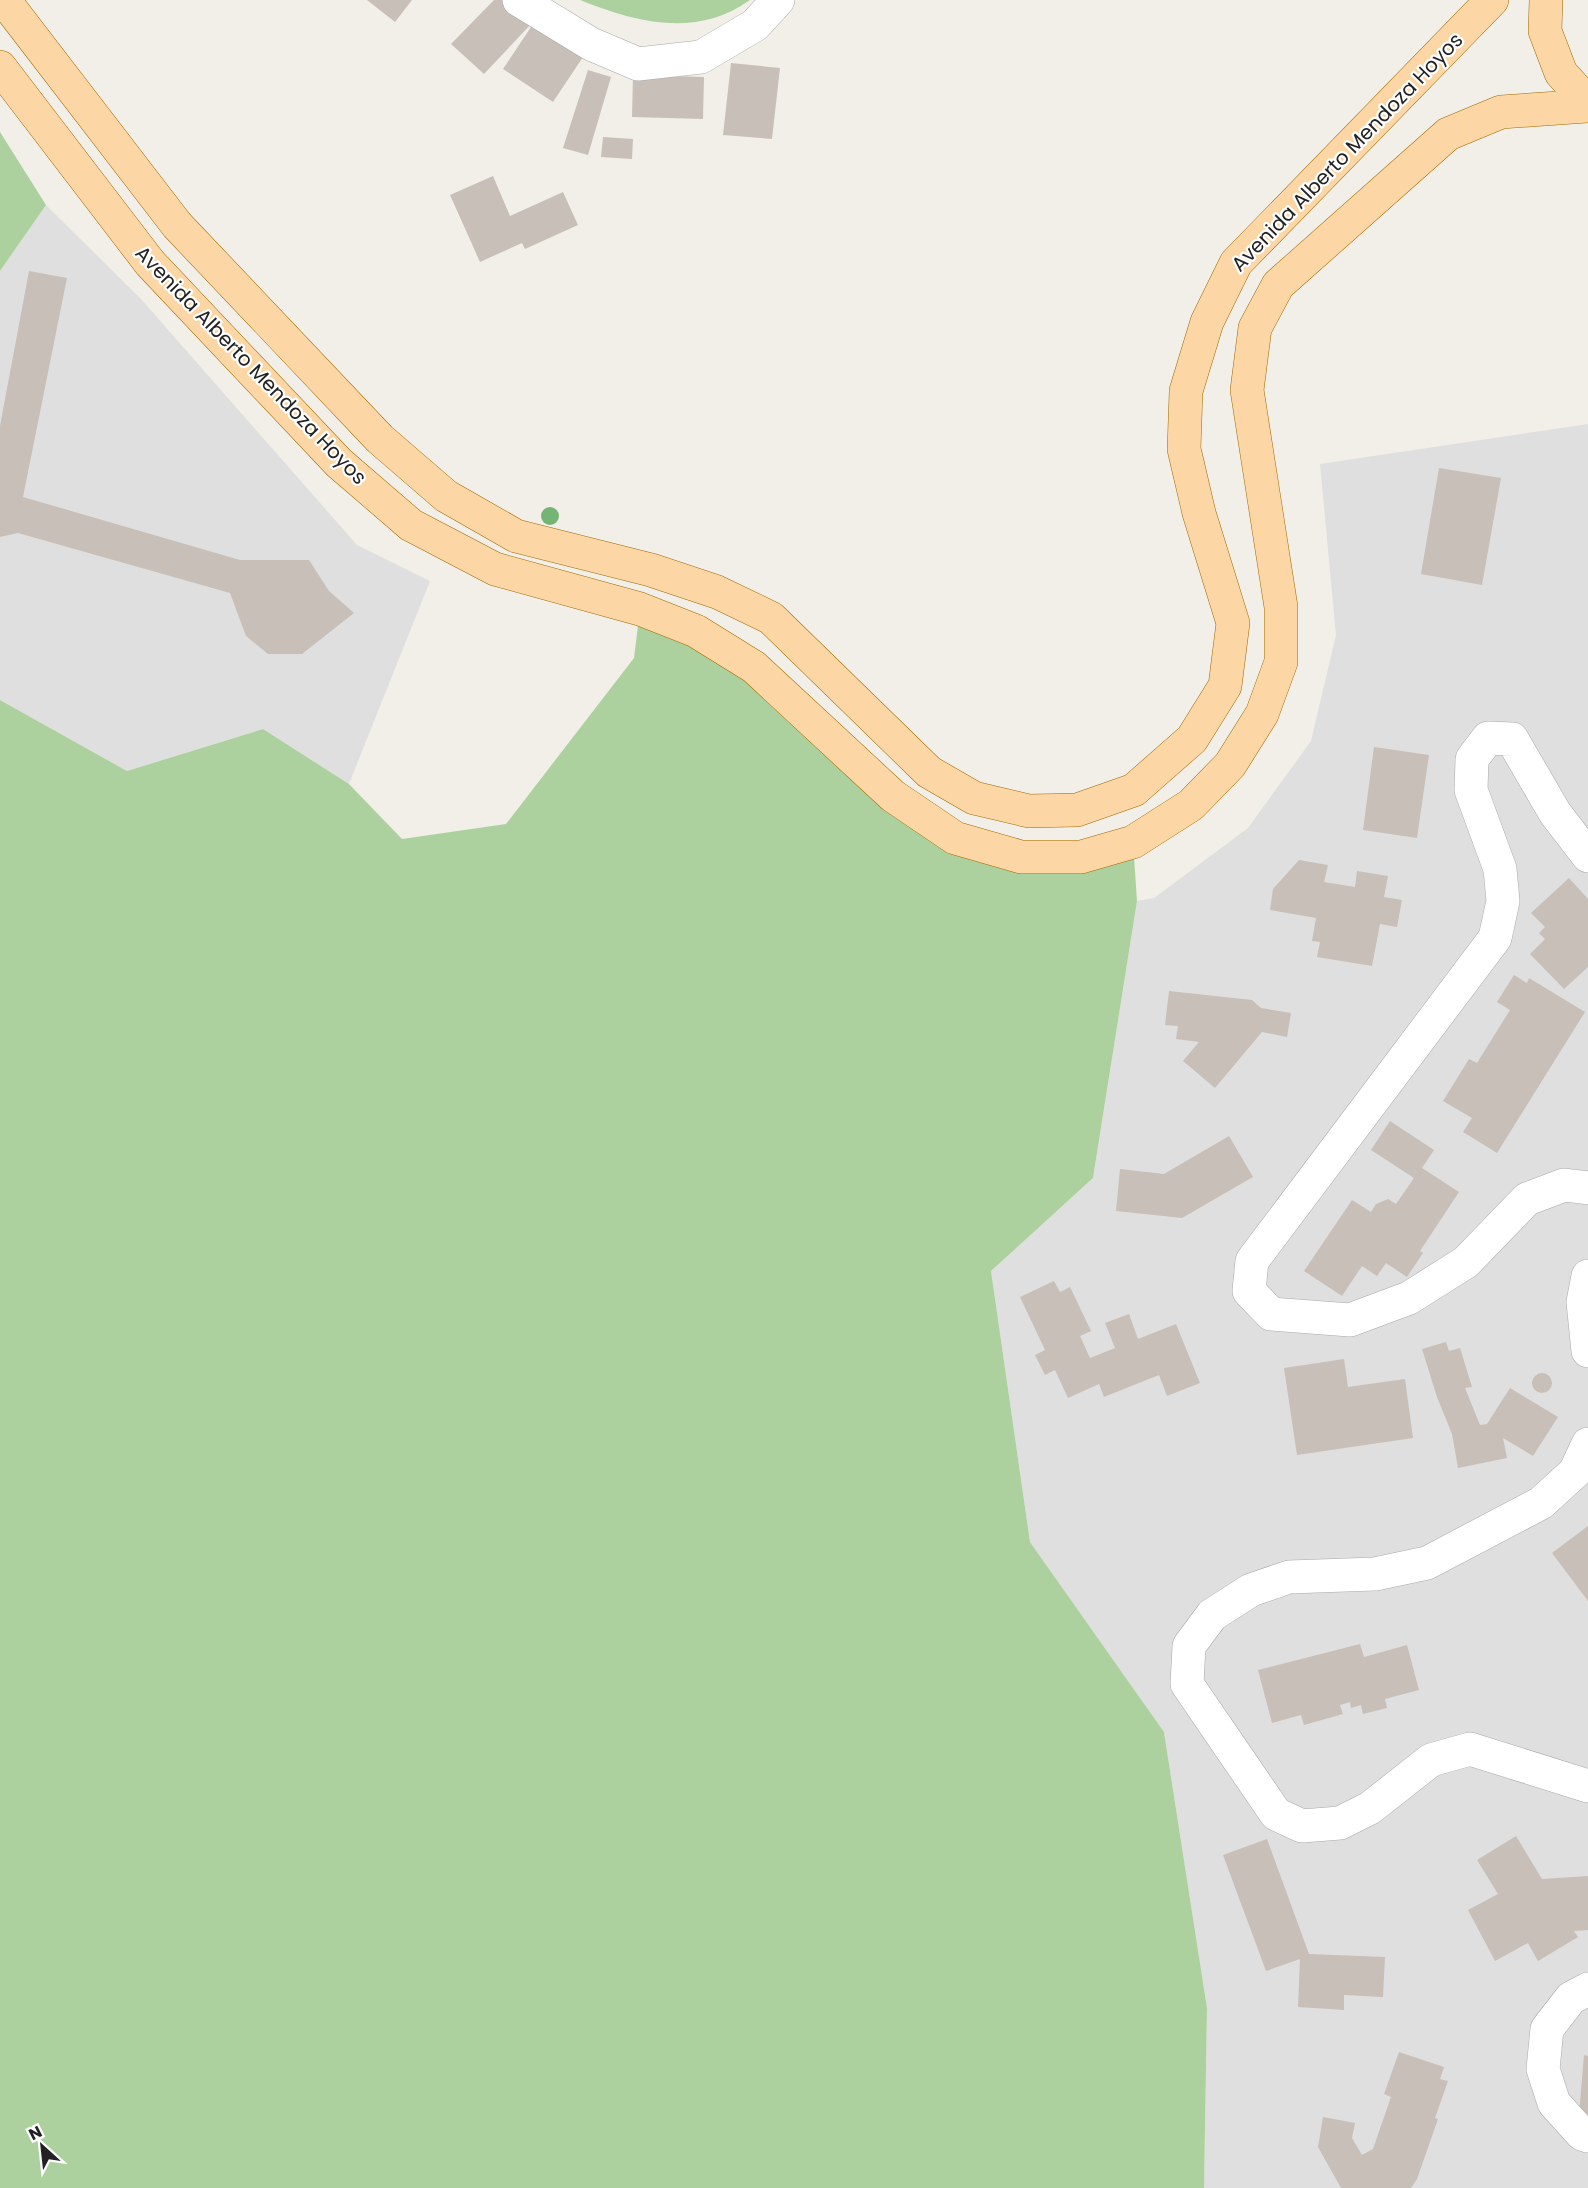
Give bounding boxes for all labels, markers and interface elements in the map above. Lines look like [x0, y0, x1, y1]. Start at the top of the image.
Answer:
street label: Avenida Alberto Mendoza Hoyos [1225, 26, 1469, 278]
street label: Avenida Alberto Mendoza Hoyos [129, 239, 373, 491]
north arrow [12, 2116, 72, 2176]
text: N [25, 2120, 46, 2146]

